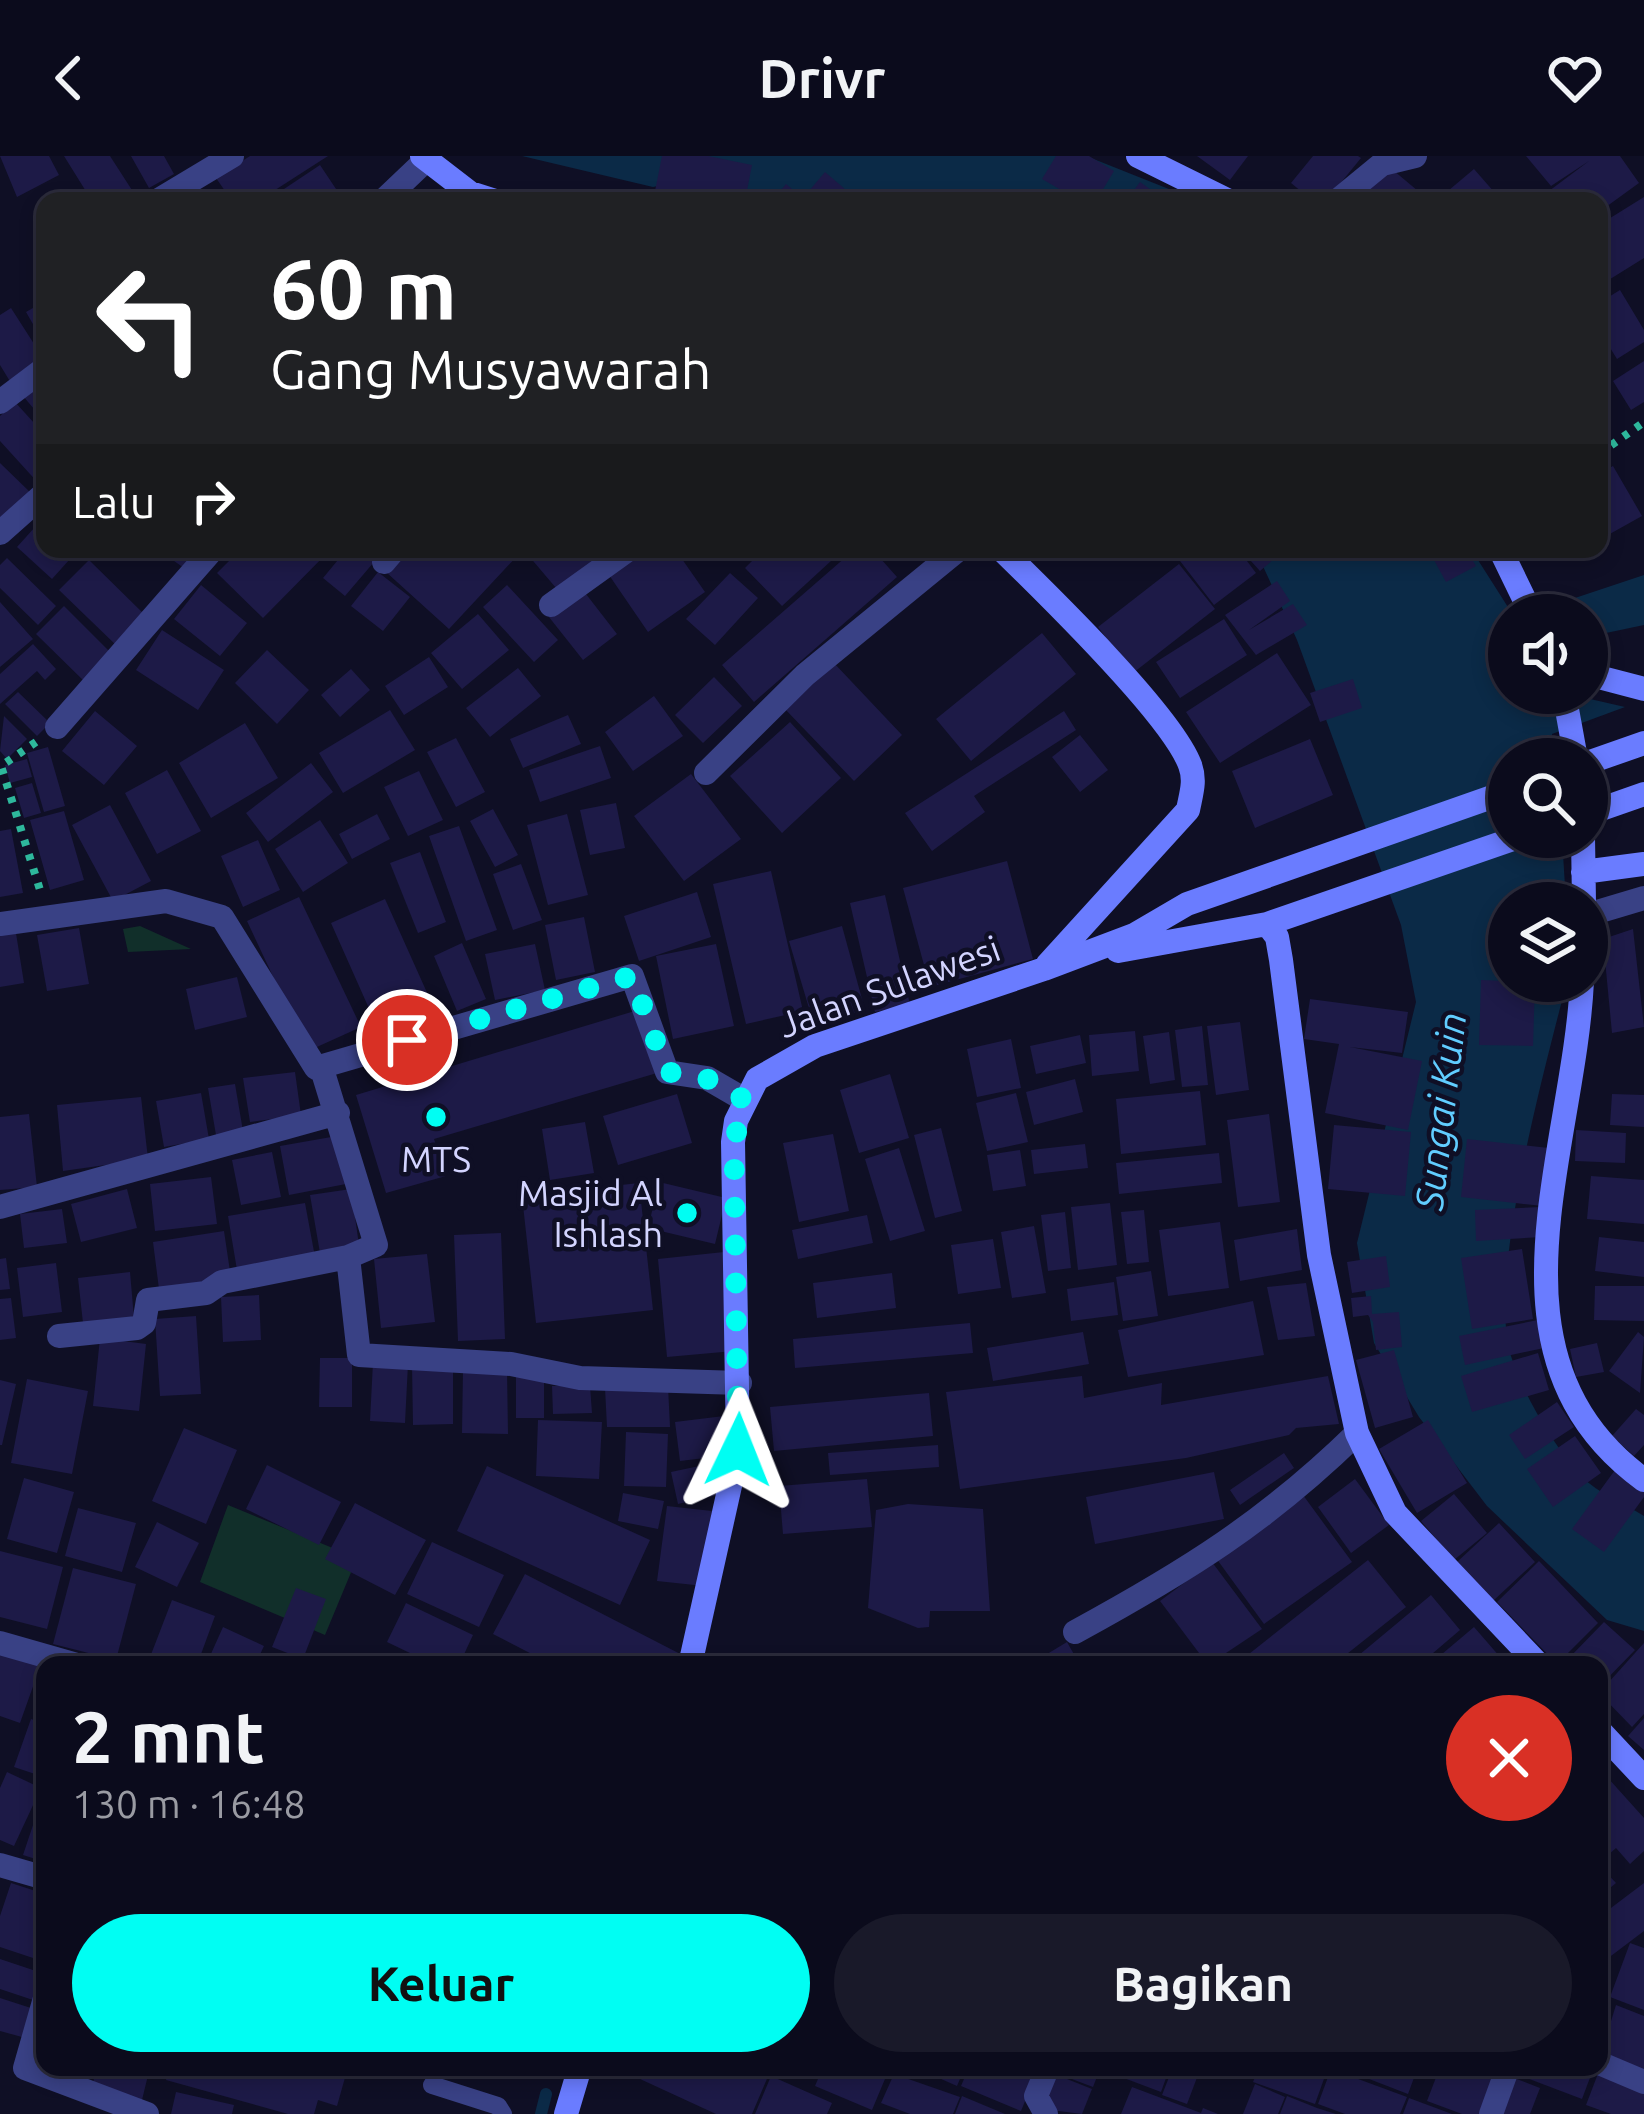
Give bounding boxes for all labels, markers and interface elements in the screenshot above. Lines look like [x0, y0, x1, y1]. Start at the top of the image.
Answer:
icon: back [36, 45, 102, 111]
icon: heart [1542, 45, 1608, 111]
text: Drivr [759, 48, 885, 108]
icon: left [72, 240, 228, 396]
text: 60 m [270, 241, 457, 335]
text: Gang Musyawarah [270, 339, 711, 399]
icon: right [180, 468, 246, 534]
text: Lalu [72, 476, 156, 527]
map controls [1488, 594, 1608, 1002]
button: sound [1488, 594, 1608, 714]
button: search [1488, 738, 1608, 858]
button: layers [1488, 882, 1608, 1002]
street label: Jalan Sulawesi [773, 927, 1005, 1045]
pin [356, 989, 458, 1091]
icon: arrive [374, 1007, 440, 1073]
water label: Sungai Kuin [1406, 1010, 1473, 1213]
marker: MTS [423, 1104, 449, 1130]
place label: MTS [401, 1138, 471, 1179]
place label: Masjid Al Ishlash [518, 1172, 663, 1254]
marker: Masjid Al Ishlash [674, 1200, 700, 1226]
position arrow [675, 1387, 801, 1513]
button: close [1446, 1695, 1572, 1821]
text: 2 mnt [72, 1696, 265, 1777]
text: 130 m · 16:48 [72, 1782, 306, 1825]
button: Keluar [72, 1914, 810, 2052]
button: Bagikan [834, 1914, 1572, 2052]

